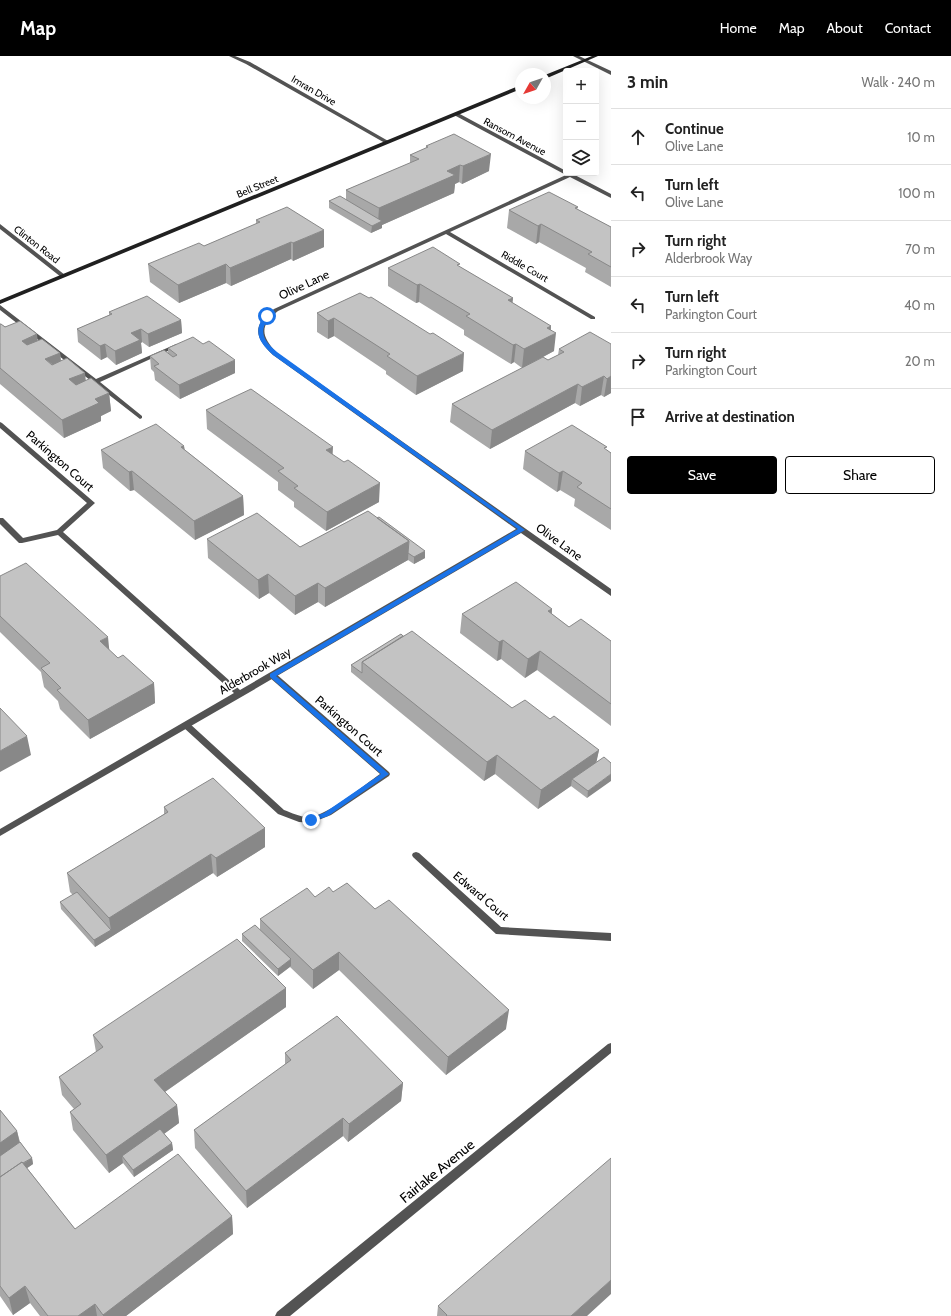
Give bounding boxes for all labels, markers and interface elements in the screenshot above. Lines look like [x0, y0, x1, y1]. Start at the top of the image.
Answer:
text: Map [20, 17, 56, 40]
text: Home [720, 19, 757, 37]
text: Map [779, 19, 804, 37]
text: About [826, 19, 863, 37]
text: Contact [885, 19, 931, 37]
north arrow [515, 68, 551, 104]
map controls [563, 68, 599, 176]
button: + [563, 68, 599, 104]
street label: Imran Drive [289, 72, 338, 108]
text: 3 min [627, 72, 668, 92]
text: Walk · 240 m [861, 74, 935, 90]
button: − [563, 104, 599, 140]
street label: Ransom Avenue [481, 115, 548, 158]
text: Continue [665, 120, 724, 138]
icon: ahead [627, 126, 649, 148]
text: 10 m [907, 129, 935, 145]
text: Olive Lane [665, 138, 723, 154]
button: layers [563, 140, 599, 176]
street label: Bell Street [234, 172, 280, 201]
text: Turn left [665, 176, 719, 194]
icon: left [627, 182, 649, 204]
text: 100 m [898, 185, 935, 201]
text: Olive Lane [665, 194, 723, 210]
street label: Clinton Road [11, 222, 62, 266]
text: Turn right [665, 232, 726, 250]
icon: right [627, 238, 649, 260]
text: 70 m [905, 241, 935, 257]
street label: Riddle Court [499, 248, 551, 285]
text: Alderbrook Way [665, 250, 752, 266]
street label: Olive Lane [276, 266, 331, 303]
text: Turn left [665, 288, 719, 306]
icon: left [627, 294, 649, 316]
text: 40 m [904, 297, 935, 313]
text: Parkington Court [665, 306, 757, 322]
route start [258, 307, 276, 325]
text: Turn right [665, 344, 726, 362]
icon: right [627, 350, 649, 372]
text: 20 m [905, 353, 935, 369]
text: Parkington Court [665, 362, 757, 378]
icon: arrive [627, 406, 649, 428]
text: Arrive at destination [665, 408, 795, 426]
street label: Parkington Court [23, 427, 97, 494]
button: Save [627, 456, 777, 494]
button: Share [785, 456, 935, 494]
street label: Olive Lane [533, 520, 585, 563]
street label: Alderbrook Way [216, 644, 293, 697]
street label: Parkington Court [312, 692, 386, 759]
route end [302, 811, 320, 829]
street label: Edward Court [450, 868, 512, 923]
street label: Fairlake Avenue [396, 1135, 478, 1207]

